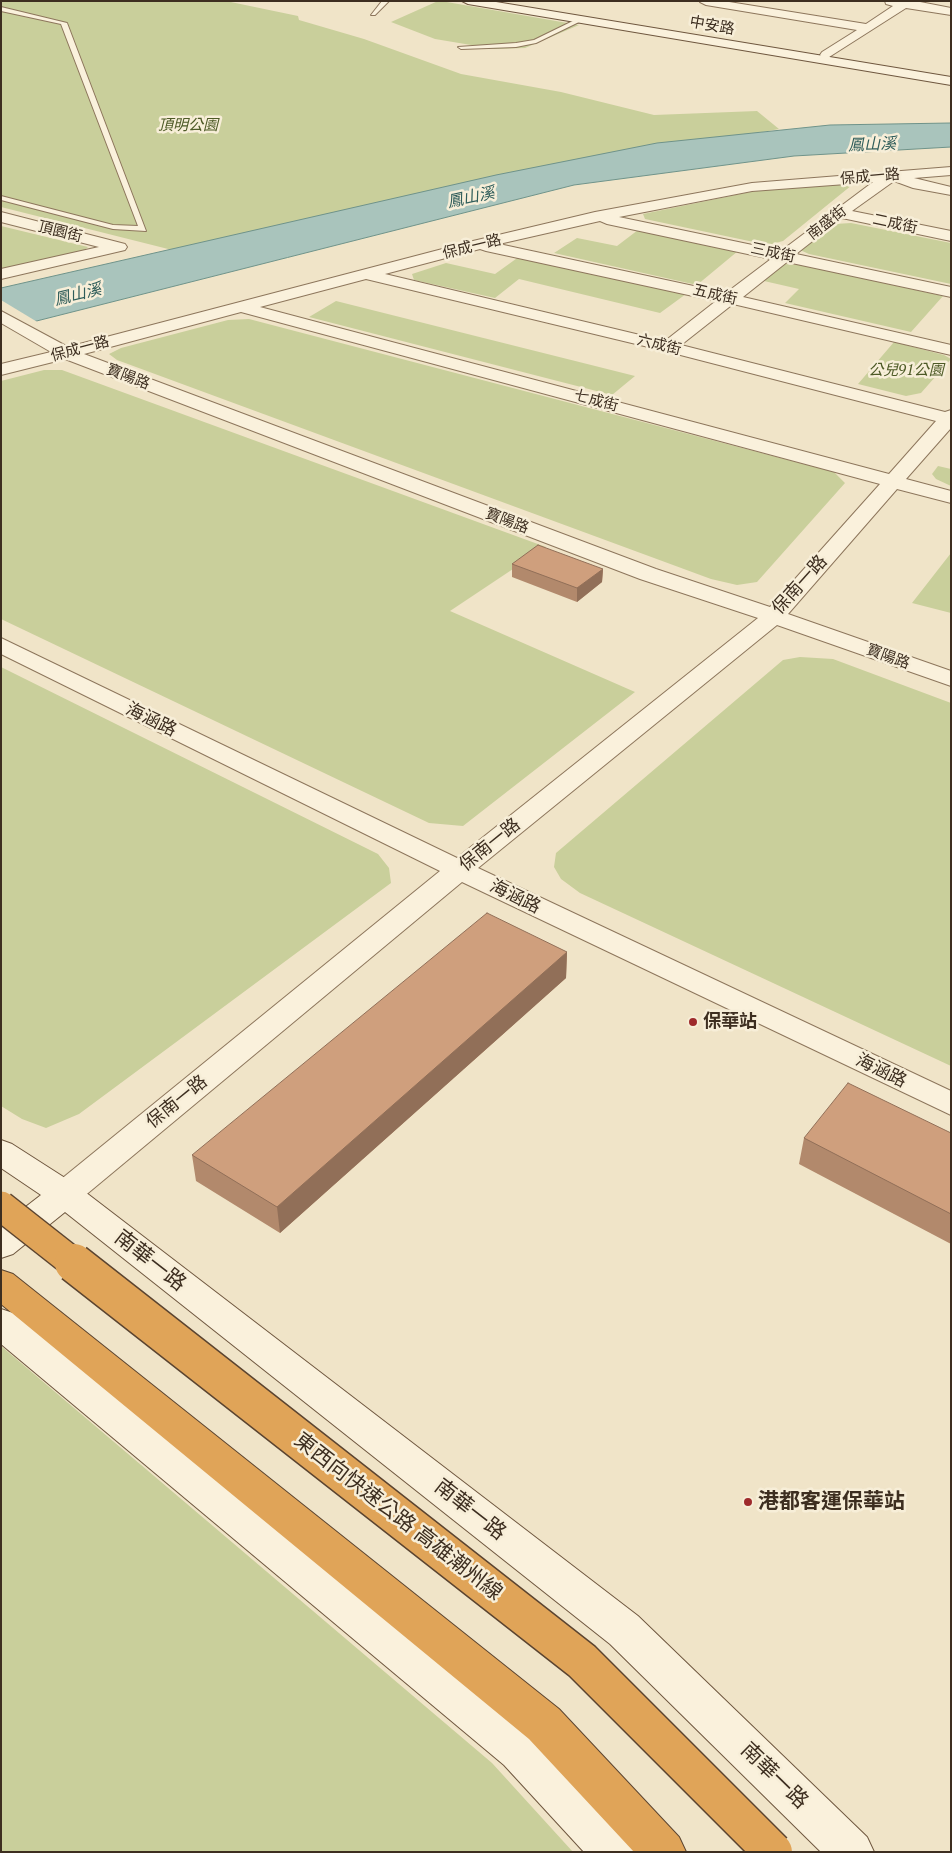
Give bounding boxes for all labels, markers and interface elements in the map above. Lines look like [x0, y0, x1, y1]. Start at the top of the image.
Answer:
street label: 中安路 [688, 13, 736, 39]
park label: 頂明公園 [158, 117, 218, 135]
water label: 鳳山溪 [848, 135, 896, 155]
street label: 保成一路 [839, 165, 901, 189]
water label: 鳳山溪 [446, 184, 496, 212]
street label: 南盛街 [804, 202, 850, 244]
street label: 二成街 [871, 211, 919, 237]
street label: 頂園街 [36, 218, 84, 246]
street label: 保成一路 [441, 231, 503, 263]
street label: 三成街 [749, 240, 797, 266]
water label: 鳳山溪 [52, 280, 104, 310]
street label: 五成街 [691, 281, 739, 309]
street label: 六成街 [635, 331, 683, 359]
street label: 保成一路 [49, 333, 111, 365]
street label: 寶陽路 [104, 361, 152, 393]
park label: 公兒91公園 [868, 362, 944, 380]
street label: 七成街 [572, 386, 620, 416]
street label: 寶陽路 [483, 505, 531, 537]
street label: 保南一路 [768, 551, 832, 619]
street label: 寶陽路 [864, 641, 912, 673]
street label: 海涵路 [122, 698, 180, 742]
street label: 保南一路 [455, 814, 525, 876]
street label: 海涵路 [486, 875, 544, 919]
place label: 保華站 [703, 1011, 757, 1033]
marker: 保華站 [687, 1016, 699, 1028]
street label: 海涵路 [852, 1049, 910, 1093]
street label: 保南一路 [142, 1071, 212, 1133]
street label: 南華一路 [109, 1225, 191, 1297]
street label: 東西向快速公路 高雄潮州線 [289, 1428, 507, 1606]
street label: 南華一路 [429, 1474, 511, 1546]
place label: 港都客運保華站 [758, 1489, 905, 1515]
marker: 港都客運保華站 [742, 1496, 754, 1508]
street label: 南華一路 [735, 1738, 813, 1814]

